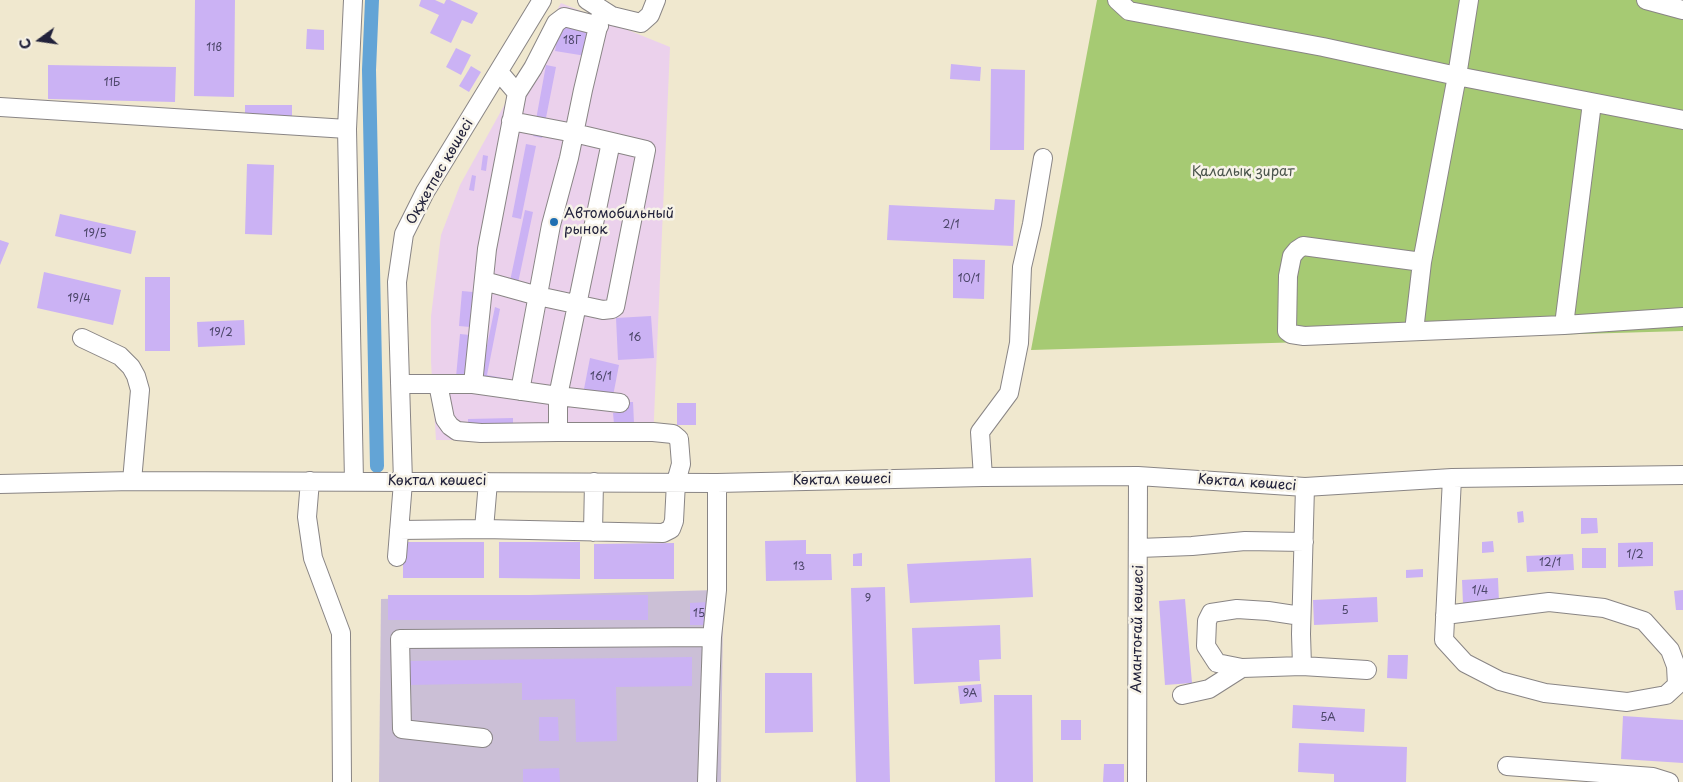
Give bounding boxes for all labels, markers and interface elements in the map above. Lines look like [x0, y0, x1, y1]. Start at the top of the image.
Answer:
north arrow [15, 15, 65, 65]
house number: 18Г [563, 34, 581, 48]
text: С [13, 36, 36, 51]
house number: 11в [206, 41, 222, 55]
house number: 11Б [104, 76, 120, 90]
street label: Оқжетпес көшесі [403, 116, 477, 228]
park label: Қалалық зират [1192, 164, 1294, 180]
place label: Автомобильный рынок [564, 206, 674, 238]
marker: Автомобильный рынок [548, 216, 560, 228]
house number: 2/1 [942, 218, 960, 232]
house number: 19/5 [84, 227, 106, 241]
house number: 10/1 [958, 272, 980, 286]
house number: 19/4 [68, 292, 90, 306]
house number: 19/2 [209, 326, 233, 340]
house number: 16 [629, 331, 641, 345]
house number: 16/1 [590, 370, 612, 384]
street label: Көктал көшесі [792, 471, 892, 489]
street label: Көктал көшесі [1197, 471, 1297, 495]
street label: Көктал көшесі [387, 473, 487, 489]
house number: 1/2 [1626, 548, 1644, 562]
house number: 12/1 [1539, 556, 1561, 570]
house number: 13 [793, 560, 805, 574]
street label: Амантоғай көшесі [1128, 565, 1148, 693]
house number: 1/4 [1472, 584, 1488, 598]
house number: 9 [865, 592, 871, 606]
house number: 5 [1341, 604, 1349, 618]
house number: 15 [693, 607, 705, 621]
house number: 9А [963, 687, 977, 701]
house number: 5А [1320, 711, 1336, 725]

